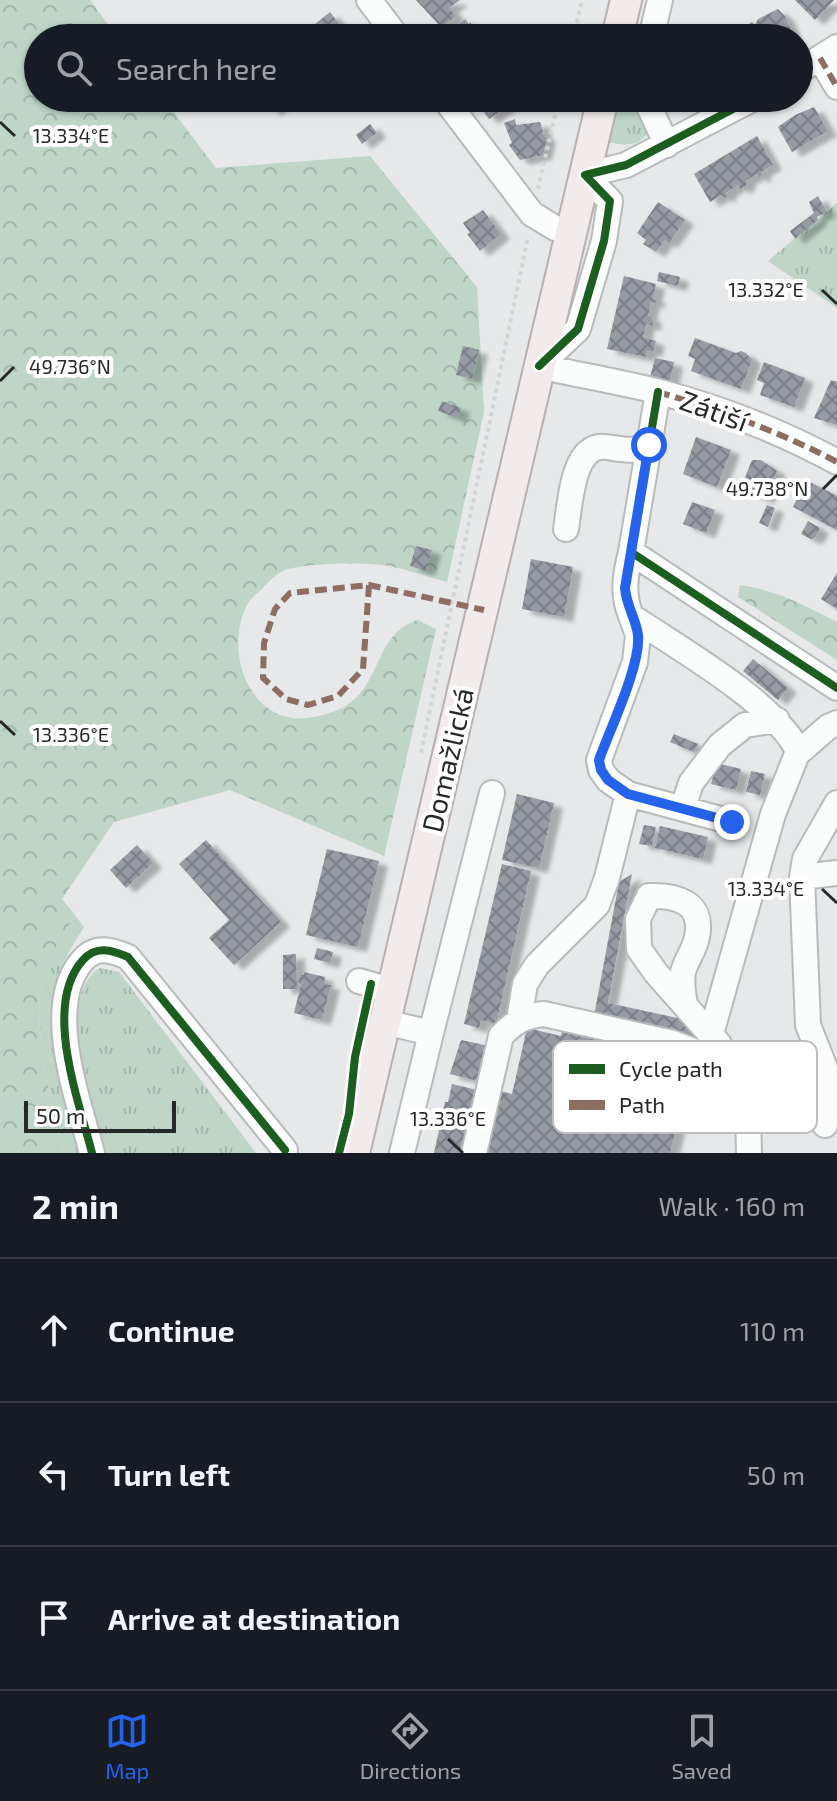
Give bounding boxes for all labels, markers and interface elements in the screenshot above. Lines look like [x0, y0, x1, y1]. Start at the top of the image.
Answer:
search box [24, 24, 813, 112]
icon: search [52, 46, 96, 90]
text: Search here [116, 50, 277, 86]
text: 13.334°E [33, 123, 109, 147]
text: 13.332°E [728, 277, 804, 301]
text: 49.736°N [29, 354, 111, 378]
street label: Zátiší [676, 382, 754, 438]
route start [631, 427, 667, 463]
text: 49.738°N [726, 476, 808, 500]
street label: Domažlická [414, 684, 480, 835]
text: 13.336°E [33, 722, 109, 746]
route end [714, 804, 750, 840]
text: 13.334°E [728, 876, 804, 900]
legend [553, 1041, 817, 1133]
text: Cycle path [619, 1055, 723, 1081]
text: Path [619, 1091, 665, 1117]
scale bar [24, 1097, 176, 1133]
text: 50 m [36, 1102, 85, 1128]
text: 13.336°E [410, 1106, 486, 1130]
text: 2 min [32, 1185, 119, 1226]
text: Walk · 160 m [658, 1190, 805, 1221]
icon: ahead [32, 1308, 76, 1352]
text: Continue [108, 1312, 235, 1348]
text: 110 m [740, 1315, 805, 1346]
icon: left [32, 1452, 76, 1496]
text: Turn left [108, 1456, 230, 1492]
text: 50 m [747, 1459, 805, 1490]
icon: arrive [32, 1596, 76, 1640]
text: Arrive at destination [108, 1600, 400, 1636]
tab: Map [105, 1709, 149, 1783]
tab: Directions [360, 1709, 461, 1783]
tab: Saved [671, 1709, 732, 1783]

